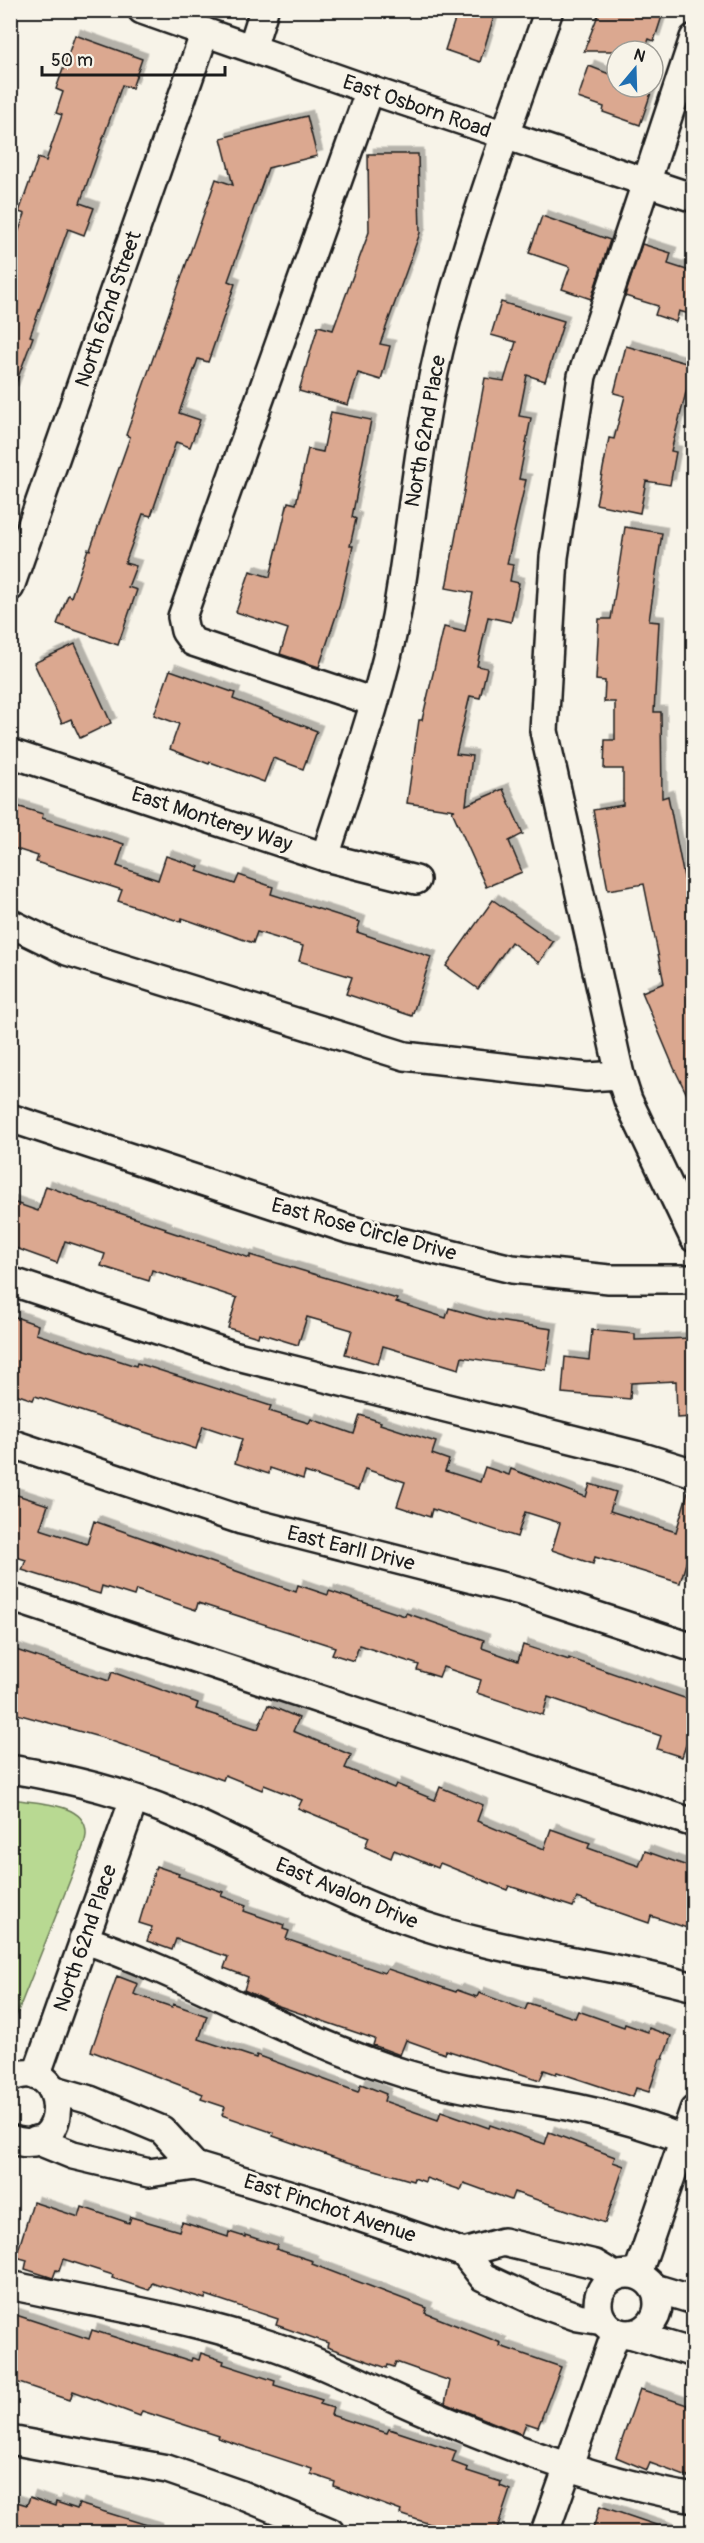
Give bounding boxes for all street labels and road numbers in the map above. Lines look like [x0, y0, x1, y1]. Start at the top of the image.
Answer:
street label: East Osborn Road [339, 69, 494, 144]
street label: North 62nd Street [69, 227, 148, 391]
street label: North 62nd Place [399, 352, 452, 509]
street label: East Monterey Way [128, 781, 296, 858]
street label: East Rose Circle Drive [268, 1192, 460, 1267]
street label: East Earll Drive [284, 1520, 418, 1578]
street label: East Avalon Drive [272, 1851, 423, 1936]
street label: North 62nd Place [48, 1860, 123, 2015]
street label: East Pinchot Avenue [240, 2168, 420, 2249]

